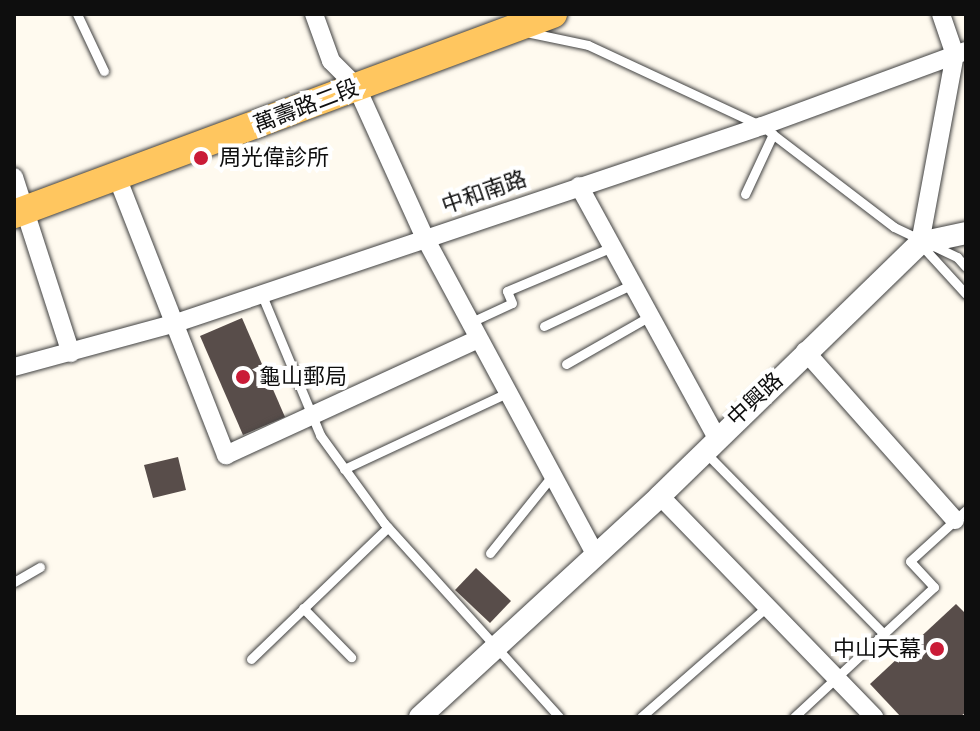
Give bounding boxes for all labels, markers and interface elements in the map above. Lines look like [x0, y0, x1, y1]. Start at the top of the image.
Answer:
street label: 萬壽路二段 [250, 74, 362, 138]
place label: 周光偉診所 [219, 145, 329, 171]
marker: 周光偉診所 [190, 147, 212, 169]
street label: 中和南路 [438, 165, 530, 219]
place label: 龜山郵局 [259, 364, 347, 390]
street label: 中興路 [722, 367, 788, 431]
marker: 龜山郵局 [234, 368, 252, 386]
place label: 中山天幕 [833, 636, 921, 662]
marker: 中山天幕 [928, 640, 946, 658]

